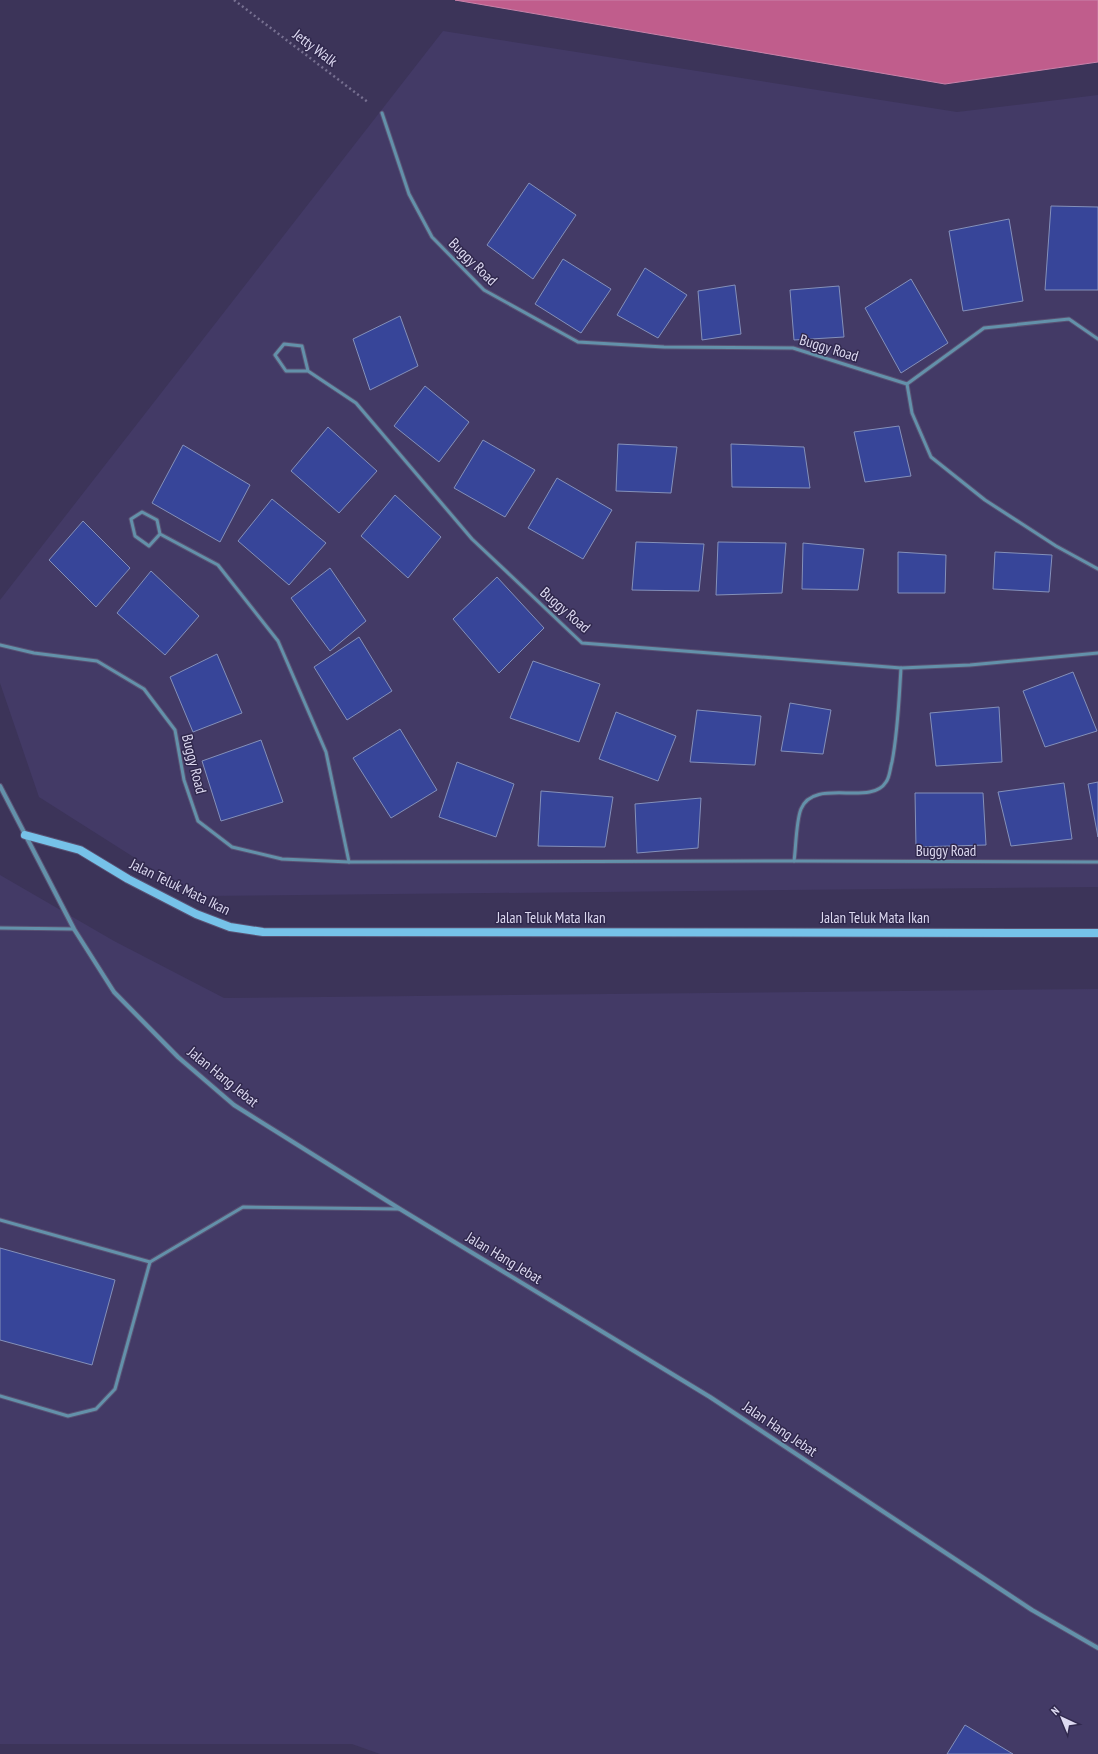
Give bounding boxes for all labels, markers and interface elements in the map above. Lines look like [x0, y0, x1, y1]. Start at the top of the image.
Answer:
street label: Jetty Walk [288, 24, 342, 71]
street label: Buggy Road [445, 234, 502, 289]
street label: Buggy Road [797, 330, 861, 365]
street label: Buggy Road [536, 583, 594, 637]
street label: Buggy Road [178, 732, 211, 796]
street label: Buggy Road [916, 841, 976, 860]
street label: Jalan Teluk Mata Ikan [126, 854, 233, 919]
street label: Jalan Teluk Mata Ikan [495, 908, 606, 927]
street label: Jalan Teluk Mata Ikan [819, 908, 930, 927]
street label: Jalan Hang Jebat [183, 1042, 263, 1111]
street label: Jalan Hang Jebat [462, 1227, 546, 1288]
street label: Jalan Hang Jebat [739, 1396, 821, 1460]
north arrow [1042, 1698, 1082, 1738]
text: N [1048, 1704, 1062, 1718]

